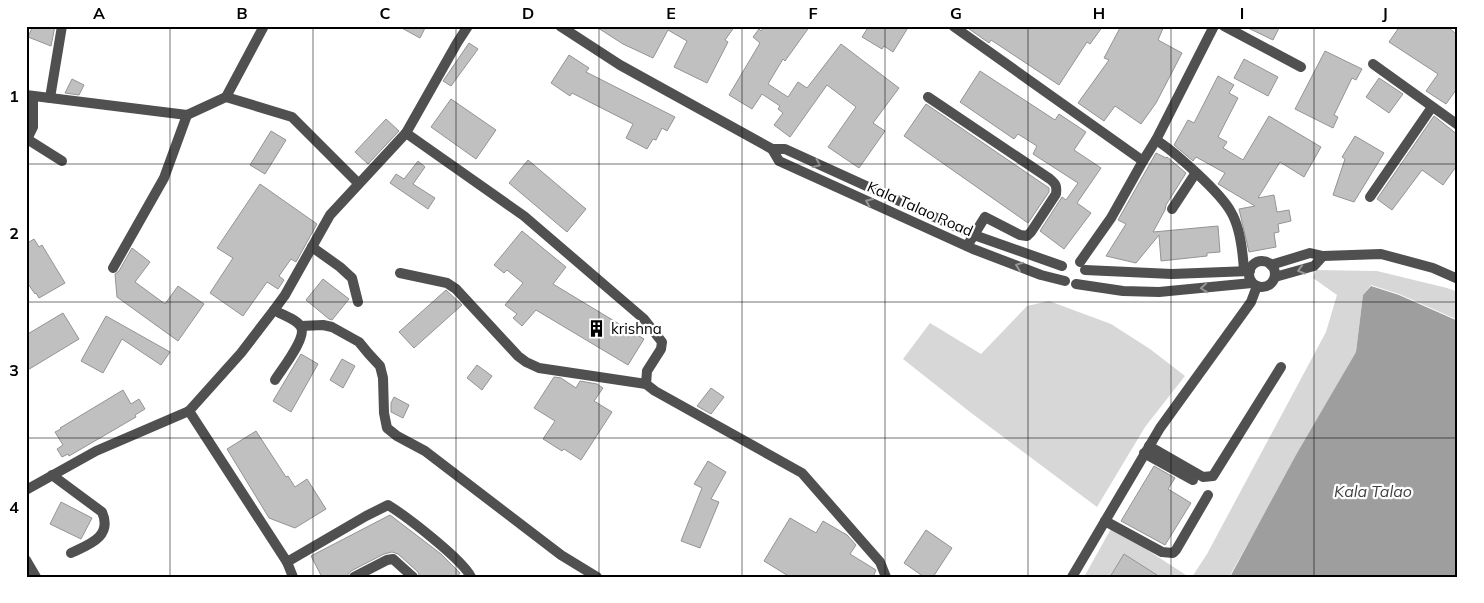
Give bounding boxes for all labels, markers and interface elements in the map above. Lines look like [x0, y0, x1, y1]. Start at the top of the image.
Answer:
text: A [93, 3, 105, 23]
text: B [236, 3, 248, 23]
text: C [380, 3, 391, 23]
text: D [522, 3, 534, 23]
text: E [666, 3, 676, 23]
text: F [808, 3, 818, 23]
text: G [950, 3, 962, 23]
text: H [1093, 3, 1105, 23]
text: I [1240, 3, 1244, 23]
text: J [1382, 3, 1388, 23]
text: 1 [9, 86, 19, 106]
one-way arrow [812, 158, 821, 168]
street label: Kala Talao Road [864, 177, 976, 240]
one-way arrow [865, 198, 874, 209]
text: 2 [9, 223, 19, 243]
one-way arrow [1015, 262, 1024, 272]
one-way arrow [1297, 264, 1306, 274]
one-way arrow [1200, 282, 1208, 293]
building icon: krishna [587, 319, 607, 339]
place label: krishna [611, 319, 662, 338]
text: 3 [9, 360, 19, 380]
water label: Kala Talao [1334, 481, 1412, 501]
text: 4 [9, 497, 19, 517]

